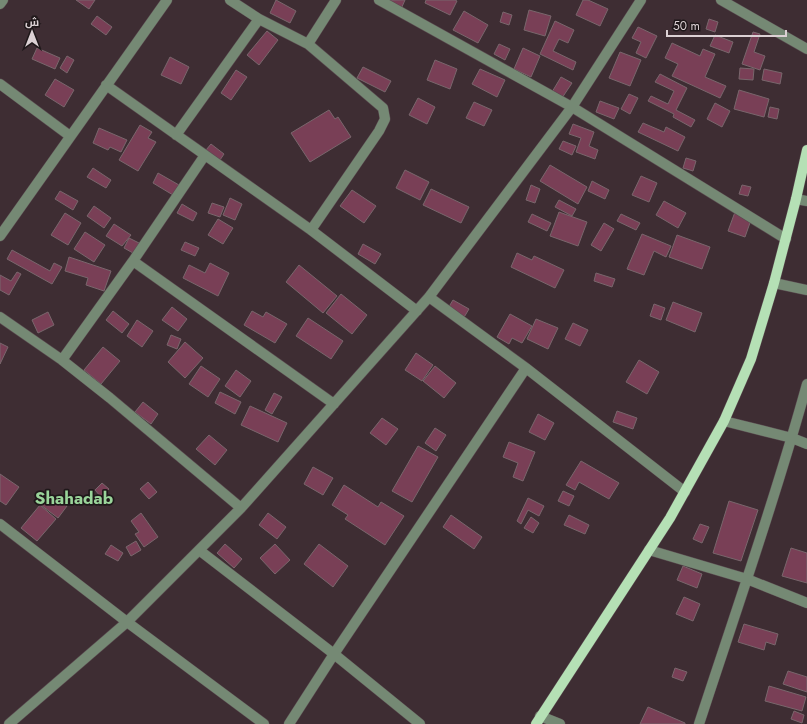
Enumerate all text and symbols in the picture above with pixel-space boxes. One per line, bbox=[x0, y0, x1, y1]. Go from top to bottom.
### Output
north arrow bbox=[12, 12, 52, 52]
scale bar bbox=[667, 12, 786, 38]
text: ش bbox=[25, 14, 39, 30]
text: 50 m bbox=[673, 17, 700, 35]
district label: Shahadab bbox=[35, 486, 113, 510]

